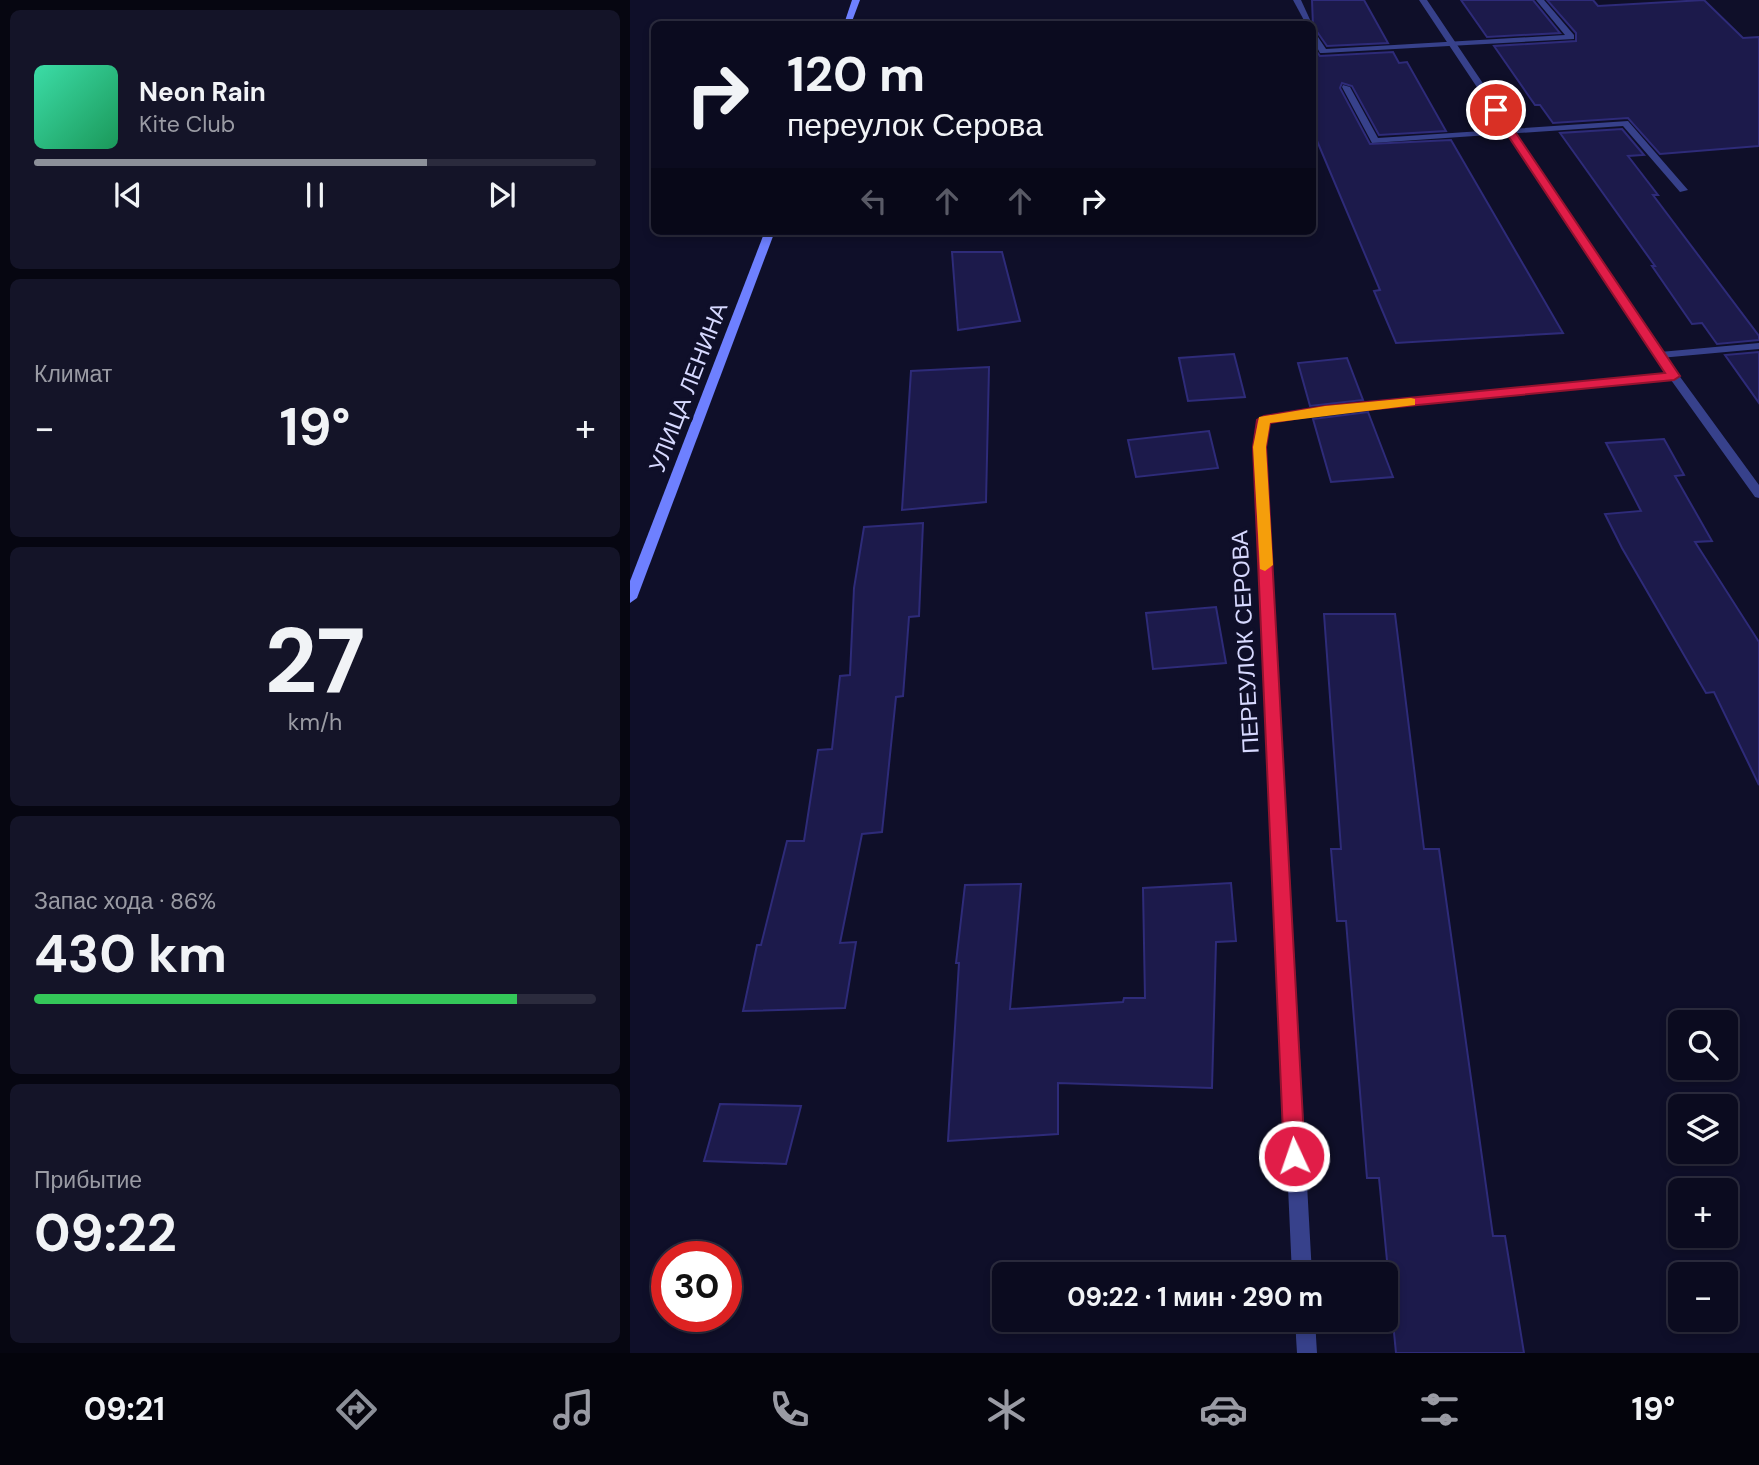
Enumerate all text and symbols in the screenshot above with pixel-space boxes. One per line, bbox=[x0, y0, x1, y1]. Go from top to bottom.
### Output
text: 120 m bbox=[787, 42, 925, 106]
icon: right bbox=[672, 49, 763, 140]
text: Neon Rain bbox=[139, 75, 266, 109]
pin bbox=[1466, 80, 1526, 140]
icon: arrive bbox=[1477, 91, 1515, 129]
text: переулок Серова bbox=[787, 104, 1043, 146]
text: Kite Club bbox=[139, 109, 235, 139]
icon: previous bbox=[109, 176, 147, 214]
icon: pause bbox=[296, 176, 334, 214]
icon: next bbox=[483, 176, 521, 214]
icon: left bbox=[855, 182, 893, 220]
icon: ahead bbox=[928, 182, 966, 220]
icon: ahead bbox=[1001, 182, 1039, 220]
icon: right bbox=[1074, 182, 1112, 220]
street label: УЛИЦА ЛЕНИНА bbox=[642, 297, 734, 476]
text: Климат bbox=[34, 359, 112, 389]
text: 19° bbox=[280, 393, 350, 461]
text: − bbox=[34, 403, 55, 453]
text: + bbox=[575, 403, 596, 453]
street label: ПЕРЕУЛОК СЕРОВА bbox=[1224, 529, 1266, 754]
text: 27 bbox=[265, 602, 365, 720]
text: km/h bbox=[288, 707, 342, 737]
text: Запас хода · 86% bbox=[34, 886, 216, 916]
text: 430 km bbox=[34, 920, 227, 988]
map controls bbox=[1668, 1010, 1738, 1332]
button: search bbox=[1668, 1010, 1738, 1080]
button: layers bbox=[1668, 1094, 1738, 1164]
position arrow bbox=[1257, 1119, 1331, 1193]
text: Прибытие bbox=[34, 1165, 142, 1195]
button: + bbox=[1668, 1178, 1738, 1248]
text: 09:22 bbox=[34, 1199, 177, 1267]
speed limit sign: 30 bbox=[651, 1241, 742, 1332]
button: − bbox=[1668, 1262, 1738, 1332]
text: 09:22 · 1 мин · 290 m bbox=[1067, 1280, 1323, 1314]
icon: directions bbox=[332, 1385, 381, 1434]
icon: music bbox=[549, 1385, 598, 1434]
icon: phone bbox=[765, 1385, 814, 1434]
icon: climate bbox=[982, 1385, 1031, 1434]
icon: car bbox=[1199, 1385, 1248, 1434]
icon: filters bbox=[1415, 1385, 1464, 1434]
text: 09:21 bbox=[84, 1388, 165, 1430]
text: 19° bbox=[1632, 1388, 1675, 1430]

